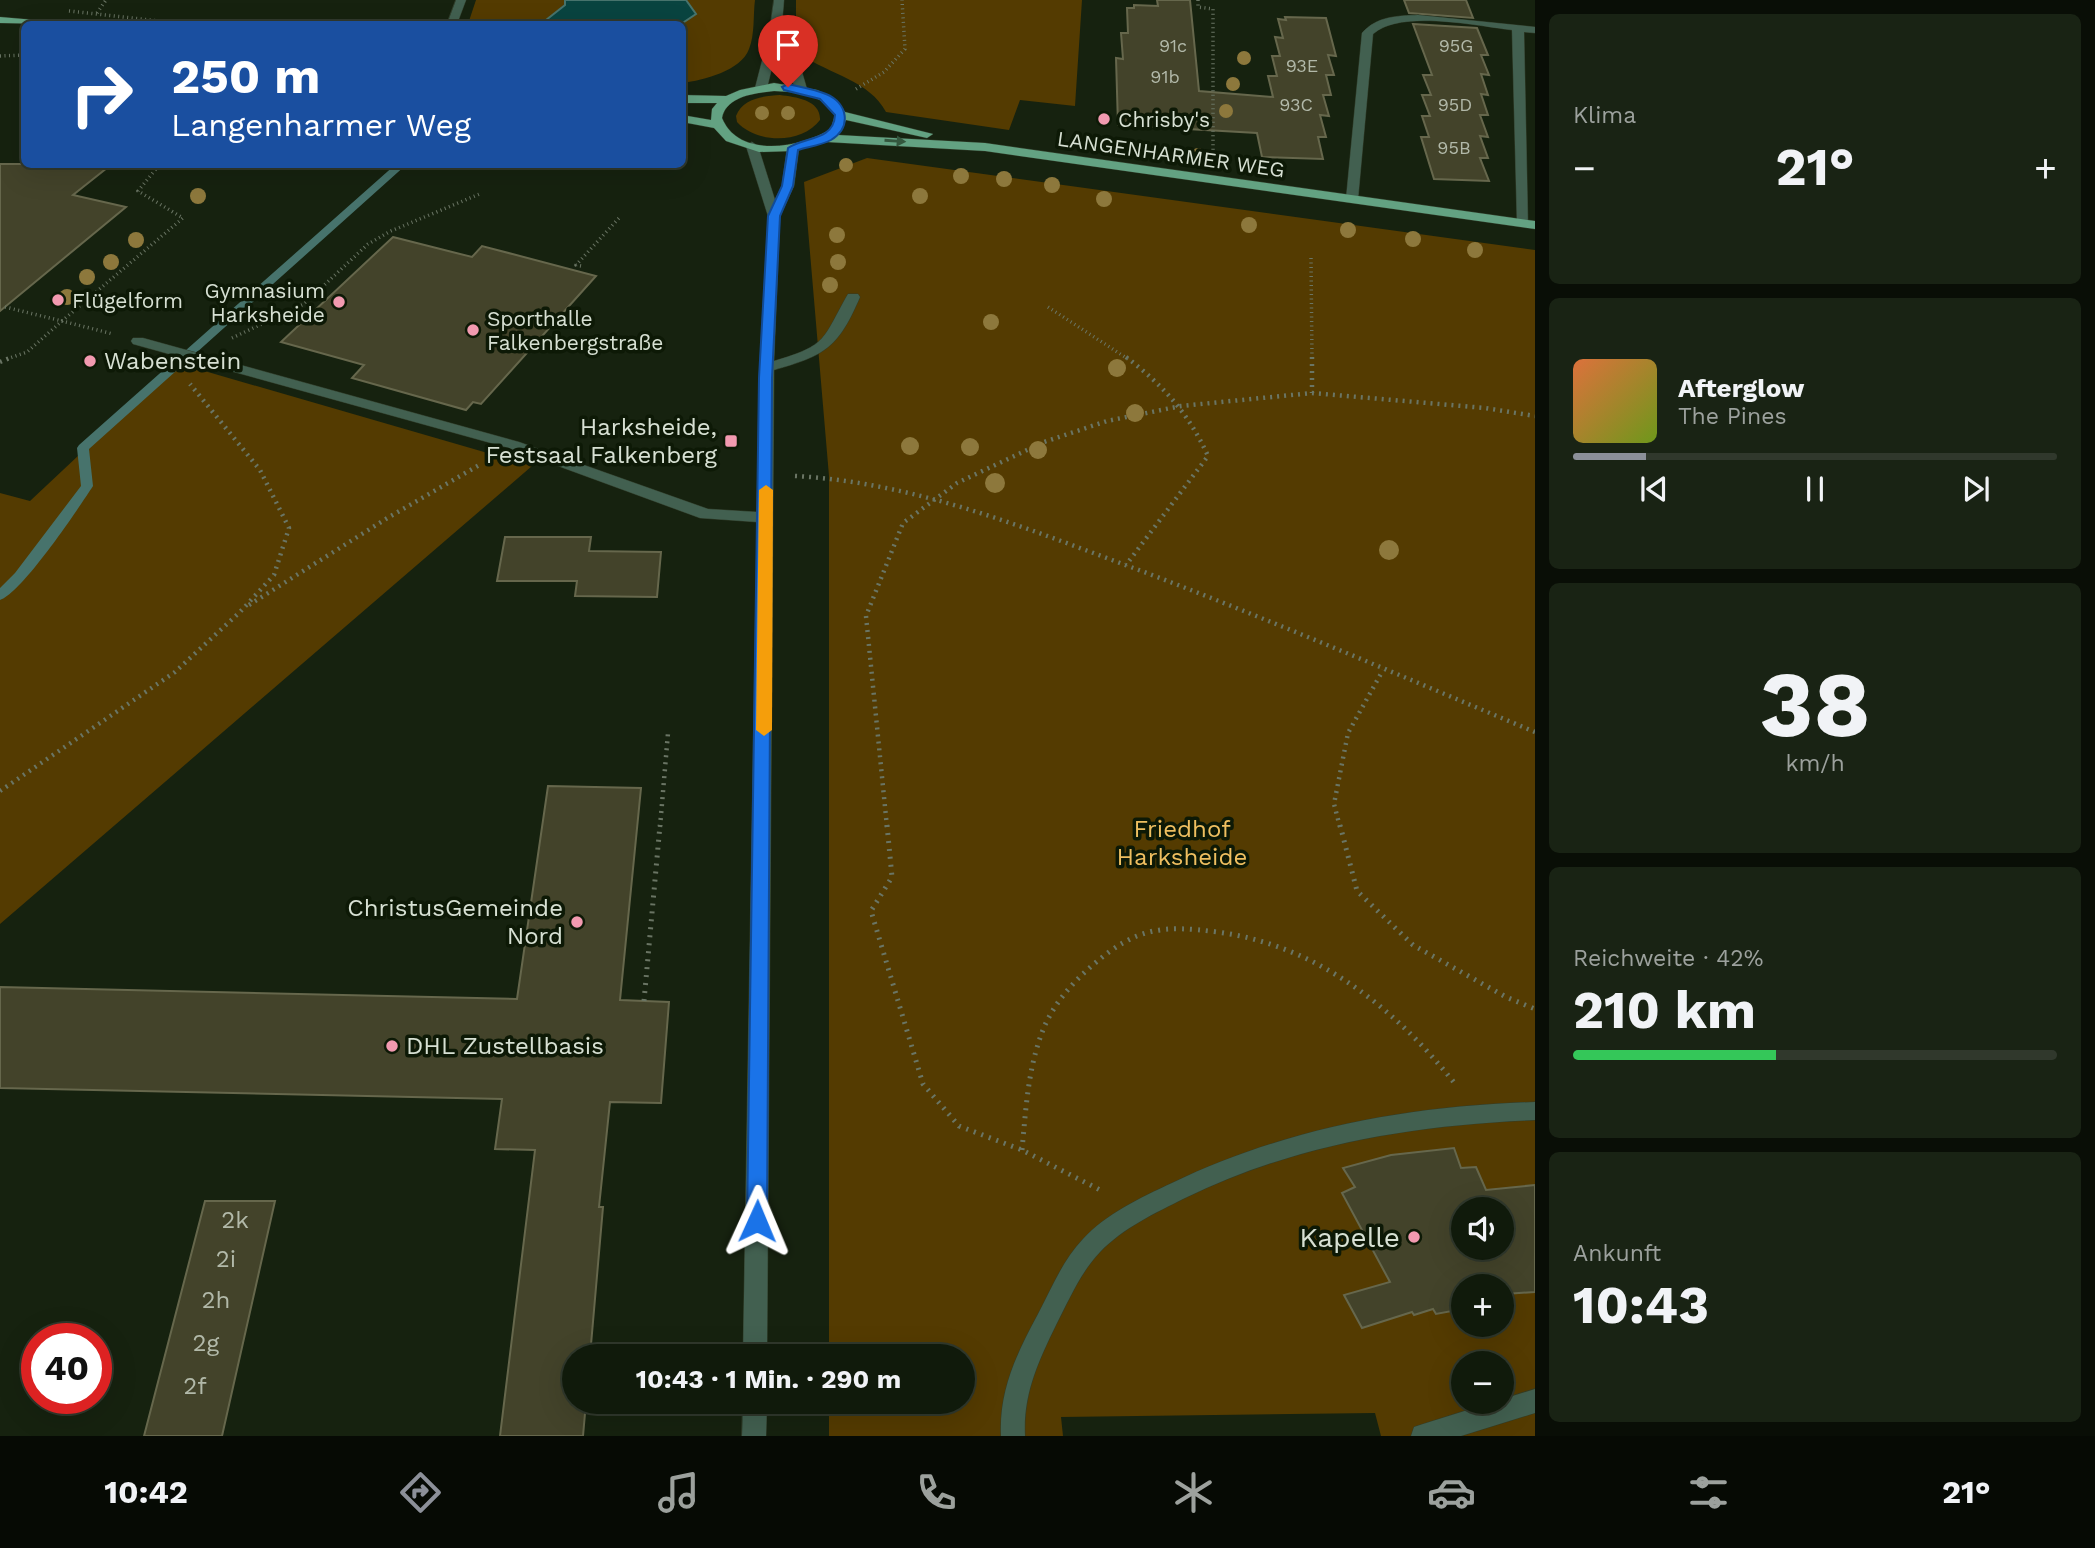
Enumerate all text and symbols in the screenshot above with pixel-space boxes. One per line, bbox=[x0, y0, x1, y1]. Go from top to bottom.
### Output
pin bbox=[758, 15, 818, 87]
icon: arrive bbox=[769, 26, 807, 64]
house number: 91c bbox=[1159, 35, 1187, 56]
house number: 95G bbox=[1439, 35, 1473, 56]
text: 250 m bbox=[171, 47, 320, 105]
icon: right bbox=[56, 49, 147, 140]
house number: 93E bbox=[1286, 55, 1318, 76]
house number: 91b bbox=[1150, 66, 1180, 87]
house number: 93C bbox=[1279, 94, 1313, 115]
house number: 95D bbox=[1438, 94, 1472, 115]
text: Klima bbox=[1573, 102, 1636, 129]
text: Langenharmer Weg bbox=[171, 106, 471, 144]
place label: Chrisby's bbox=[1118, 107, 1210, 132]
marker: Chrisby's bbox=[1096, 111, 1112, 127]
street label: LANGENHARMER WEG bbox=[1056, 126, 1286, 182]
one-way arrow bbox=[884, 136, 906, 147]
house number: 95B bbox=[1437, 137, 1471, 158]
text: 21° bbox=[1775, 137, 1855, 198]
text: − bbox=[1573, 146, 1596, 190]
text: + bbox=[2034, 146, 2057, 190]
place label: Gymnasium Harksheide bbox=[205, 278, 325, 327]
place label: Flügelform bbox=[72, 288, 183, 313]
marker: Flügelform bbox=[50, 292, 66, 308]
marker: Gymnasium Harksheide bbox=[331, 294, 347, 310]
place label: Sporthalle Falkenbergstraße bbox=[487, 306, 663, 355]
marker: Sporthalle Falkenbergstraße bbox=[465, 322, 481, 338]
place label: Wabenstein bbox=[104, 347, 241, 375]
marker: Wabenstein bbox=[82, 353, 98, 369]
text: Afterglow bbox=[1678, 373, 1804, 403]
text: The Pines bbox=[1678, 403, 1787, 430]
place label: Harksheide, Festsaal Falkenberg bbox=[486, 413, 717, 469]
marker: Harksheide, Festsaal Falkenberg bbox=[723, 433, 739, 449]
icon: previous bbox=[1635, 470, 1673, 508]
icon: pause bbox=[1796, 470, 1834, 508]
icon: next bbox=[1957, 470, 1995, 508]
text: 38 bbox=[1759, 651, 1871, 758]
text: km/h bbox=[1785, 750, 1845, 777]
park label: Friedhof Harksheide bbox=[1117, 815, 1247, 871]
place label: ChristusGemeinde Nord bbox=[347, 894, 563, 950]
marker: ChristusGemeinde Nord bbox=[569, 914, 585, 930]
text: Reichweite · 42% bbox=[1573, 945, 1763, 972]
text: 210 km bbox=[1573, 980, 1756, 1041]
place label: DHL Zustellbasis bbox=[406, 1032, 604, 1060]
marker: DHL Zustellbasis bbox=[384, 1038, 400, 1054]
position arrow bbox=[720, 1184, 794, 1258]
map controls bbox=[1451, 1197, 1514, 1414]
button: sound bbox=[1451, 1197, 1514, 1260]
house number: 2k bbox=[221, 1206, 249, 1234]
place label: Kapelle bbox=[1299, 1221, 1400, 1254]
marker: Kapelle bbox=[1406, 1229, 1422, 1245]
text: Ankunft bbox=[1573, 1240, 1661, 1267]
house number: 2i bbox=[216, 1245, 236, 1273]
button: + bbox=[1451, 1274, 1514, 1337]
text: 10:43 bbox=[1573, 1275, 1709, 1336]
house number: 2h bbox=[202, 1286, 230, 1314]
speed limit sign: 40 bbox=[21, 1323, 112, 1414]
house number: 2g bbox=[193, 1329, 220, 1357]
button: − bbox=[1451, 1351, 1514, 1414]
text: 10:43 · 1 Min. · 290 m bbox=[636, 1364, 901, 1394]
house number: 2f bbox=[183, 1372, 207, 1400]
icon: directions bbox=[396, 1468, 445, 1517]
icon: music bbox=[654, 1468, 703, 1517]
icon: phone bbox=[912, 1468, 961, 1517]
icon: climate bbox=[1169, 1468, 1218, 1517]
icon: car bbox=[1427, 1468, 1476, 1517]
icon: filters bbox=[1684, 1468, 1733, 1517]
text: 10:42 bbox=[104, 1473, 188, 1511]
text: 21° bbox=[1942, 1473, 1991, 1511]

